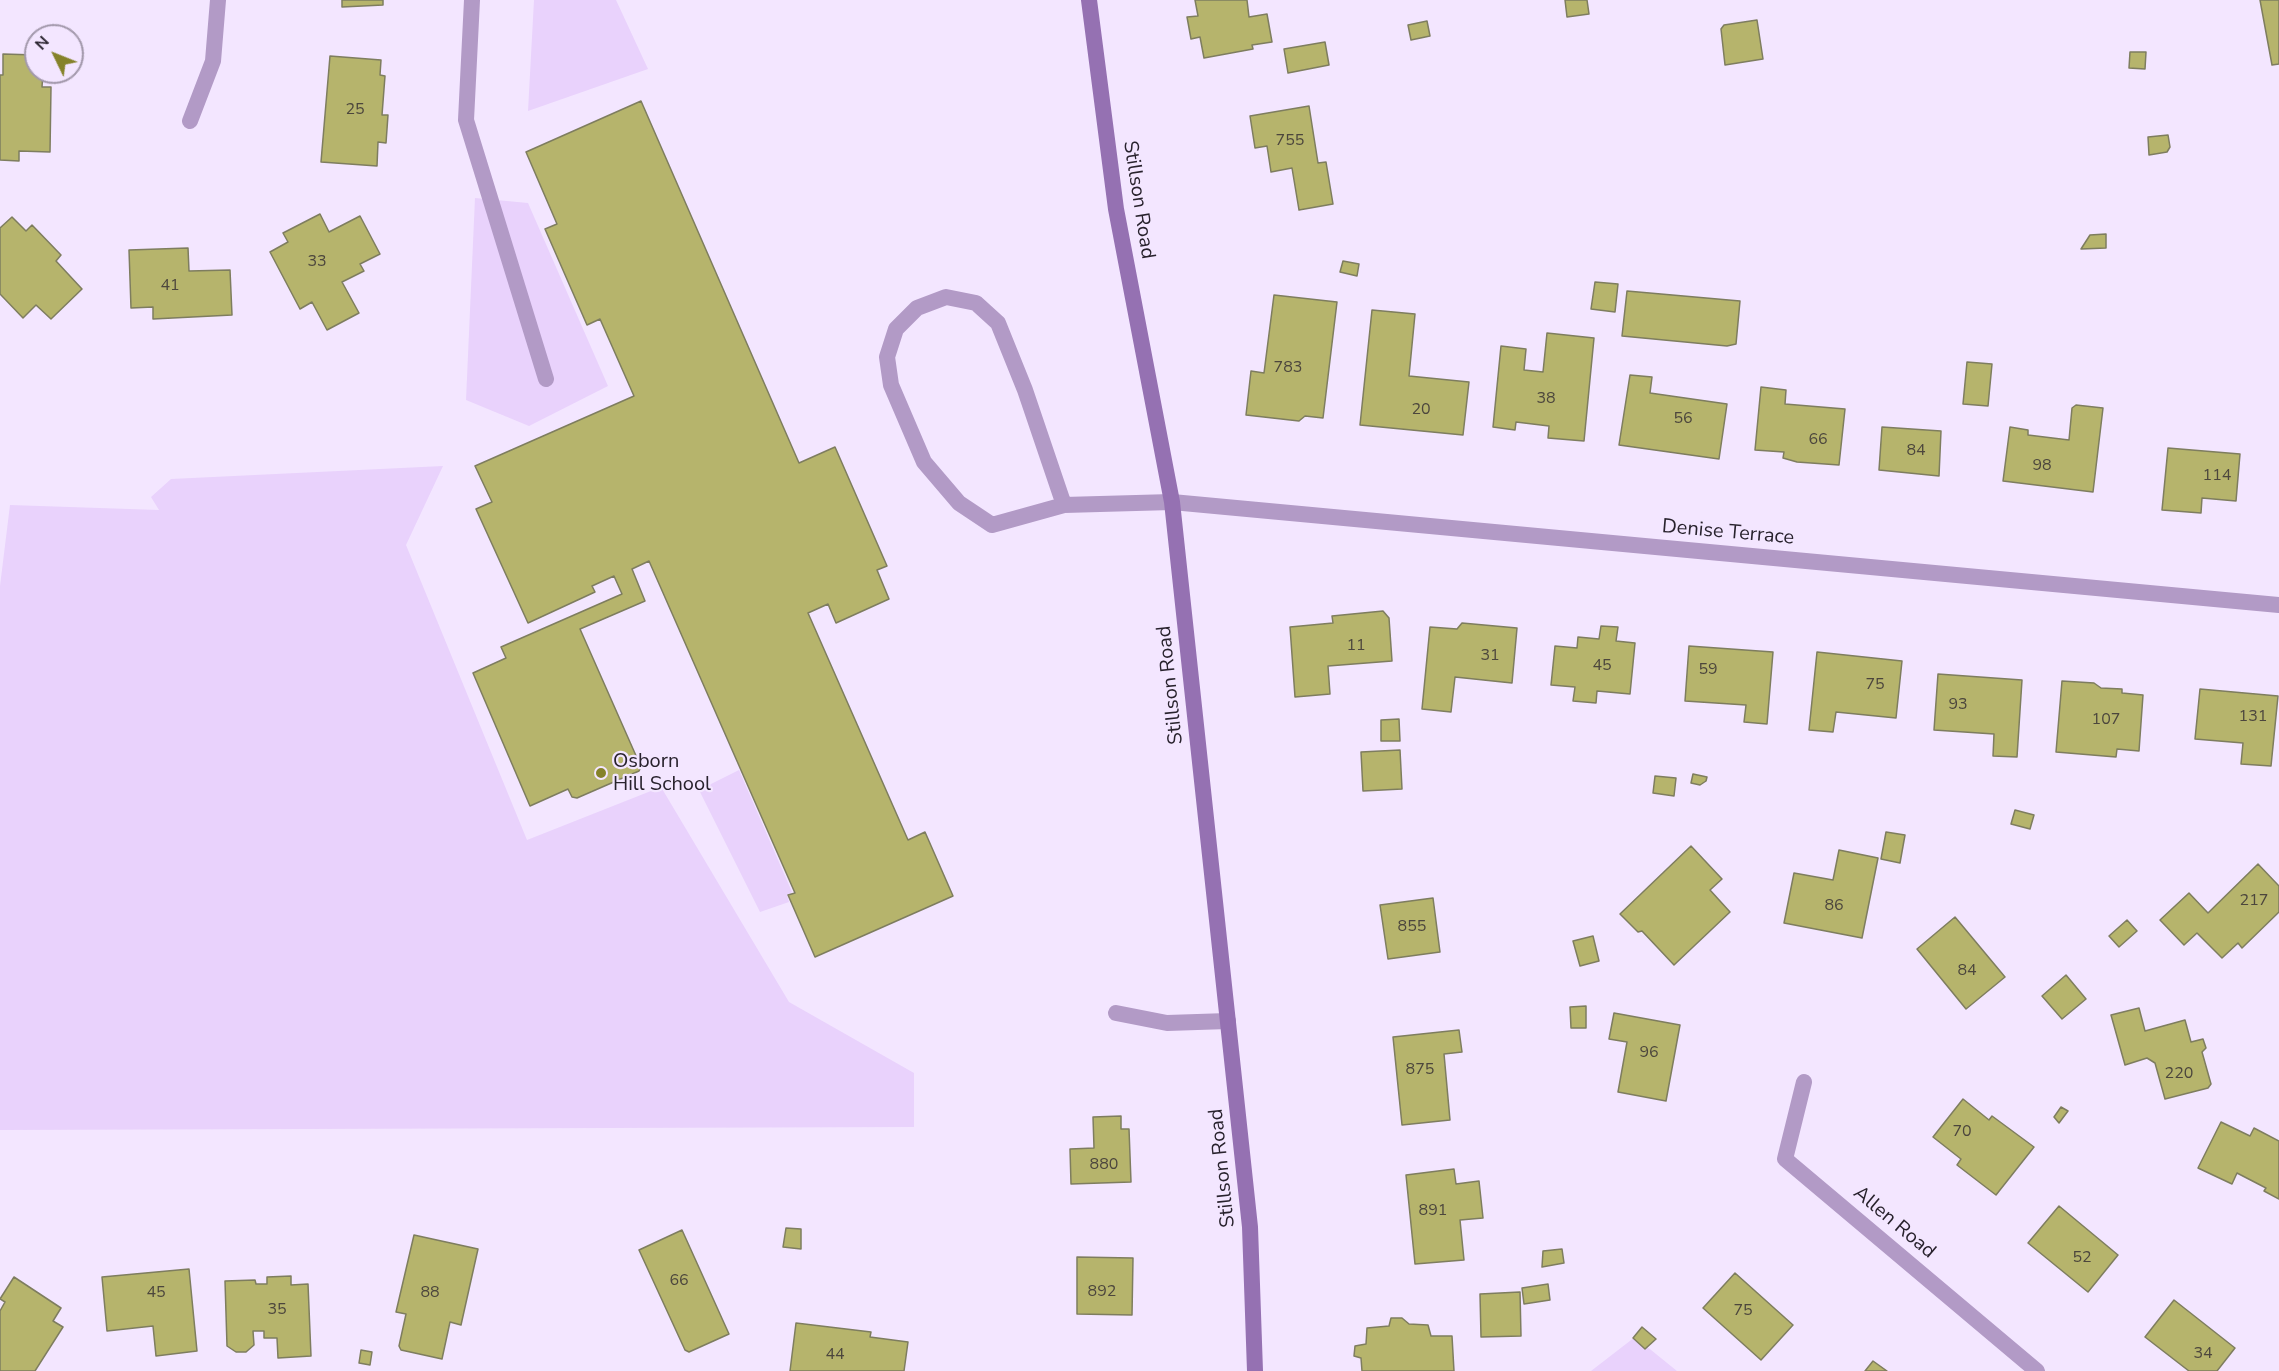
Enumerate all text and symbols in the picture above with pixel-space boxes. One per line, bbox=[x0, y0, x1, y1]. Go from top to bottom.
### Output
north arrow bbox=[24, 24, 84, 84]
text: N bbox=[30, 31, 54, 55]
house number: 25 bbox=[345, 100, 365, 120]
house number: 755 bbox=[1276, 131, 1304, 151]
street label: Stillson Road bbox=[1117, 139, 1159, 261]
house number: 33 bbox=[307, 252, 327, 272]
house number: 41 bbox=[160, 276, 180, 296]
house number: 783 bbox=[1274, 358, 1302, 378]
house number: 38 bbox=[1536, 389, 1556, 409]
house number: 20 bbox=[1411, 400, 1431, 420]
house number: 56 bbox=[1673, 409, 1693, 429]
house number: 66 bbox=[1808, 430, 1828, 450]
house number: 84 bbox=[1906, 441, 1926, 461]
house number: 98 bbox=[2032, 456, 2052, 476]
house number: 114 bbox=[2203, 466, 2231, 486]
street label: Denise Terrace bbox=[1661, 515, 1795, 551]
street label: Stillson Road bbox=[1153, 624, 1189, 746]
house number: 11 bbox=[1346, 636, 1366, 656]
house number: 31 bbox=[1480, 646, 1500, 666]
house number: 45 bbox=[1592, 656, 1612, 676]
house number: 59 bbox=[1698, 660, 1718, 680]
house number: 75 bbox=[1865, 675, 1885, 695]
house number: 93 bbox=[1948, 695, 1968, 715]
house number: 131 bbox=[2239, 707, 2267, 727]
house number: 107 bbox=[2092, 710, 2120, 730]
place label: Osborn Hill School bbox=[613, 750, 711, 797]
marker: Osborn Hill School bbox=[594, 766, 608, 780]
house number: 217 bbox=[2240, 891, 2268, 911]
house number: 86 bbox=[1824, 896, 1844, 916]
house number: 855 bbox=[1398, 917, 1426, 937]
house number: 84 bbox=[1957, 961, 1977, 981]
house number: 96 bbox=[1639, 1043, 1659, 1063]
house number: 875 bbox=[1406, 1060, 1434, 1080]
house number: 220 bbox=[2165, 1064, 2193, 1084]
street label: Stillson Road bbox=[1205, 1107, 1241, 1229]
house number: 70 bbox=[1952, 1122, 1972, 1142]
house number: 880 bbox=[1090, 1155, 1118, 1175]
street label: Allen Road bbox=[1848, 1182, 1940, 1264]
house number: 891 bbox=[1419, 1201, 1447, 1221]
house number: 52 bbox=[2072, 1248, 2092, 1268]
house number: 66 bbox=[669, 1271, 689, 1291]
house number: 892 bbox=[1088, 1282, 1116, 1302]
house number: 45 bbox=[146, 1283, 166, 1303]
house number: 88 bbox=[420, 1283, 440, 1303]
house number: 35 bbox=[267, 1300, 287, 1320]
house number: 75 bbox=[1733, 1301, 1753, 1321]
house number: 34 bbox=[2193, 1344, 2213, 1364]
house number: 44 bbox=[825, 1345, 845, 1365]

